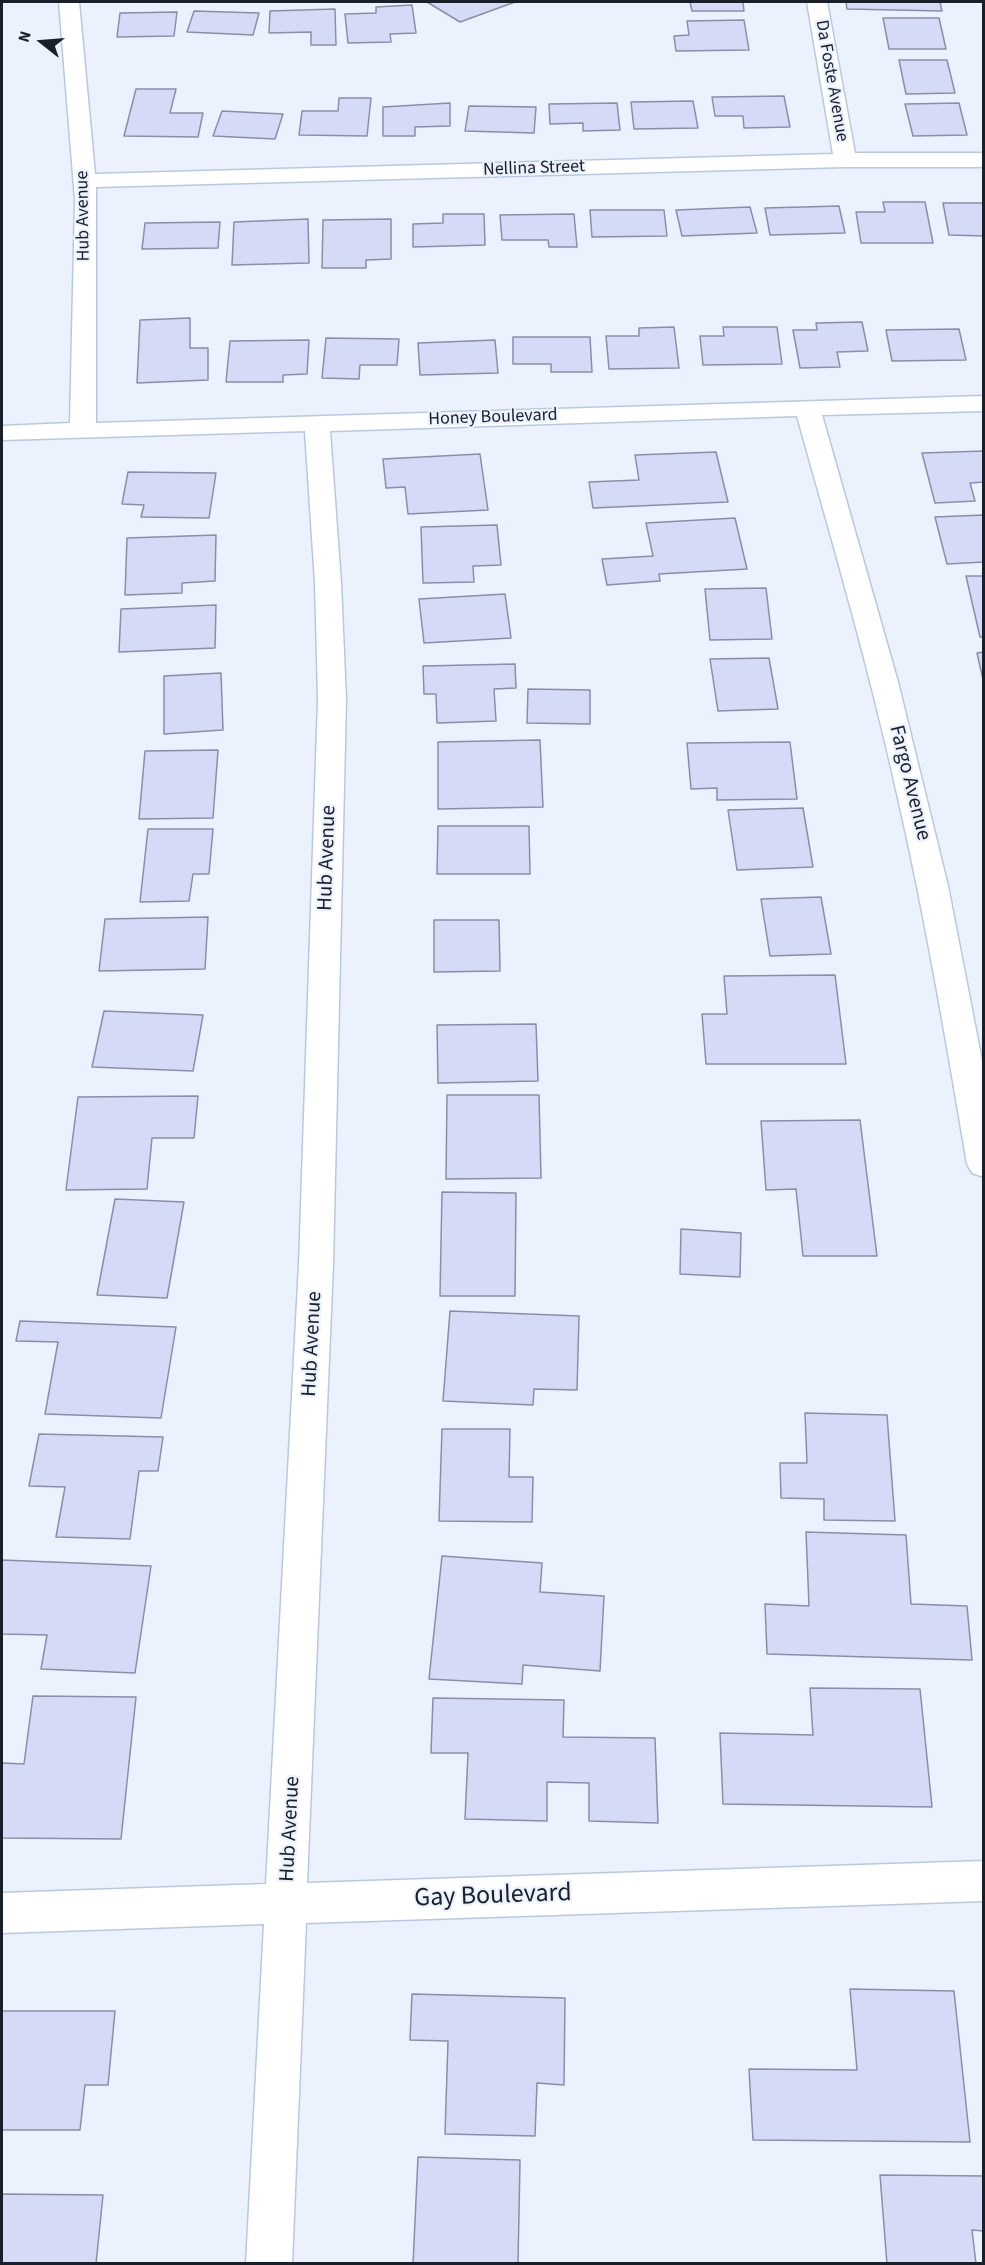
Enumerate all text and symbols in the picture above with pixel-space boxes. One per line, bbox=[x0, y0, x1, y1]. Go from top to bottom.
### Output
north arrow bbox=[12, 12, 72, 72]
street label: Da Foste Avenue bbox=[810, 18, 852, 144]
text: N bbox=[13, 28, 37, 45]
street label: Nellina Street bbox=[483, 156, 585, 182]
street label: Hub Avenue bbox=[72, 171, 96, 261]
street label: Honey Boulevard bbox=[428, 405, 558, 431]
street label: Fargo Avenue bbox=[883, 723, 935, 843]
street label: Hub Avenue bbox=[314, 805, 342, 911]
street label: Hub Avenue bbox=[298, 1291, 328, 1397]
street label: Hub Avenue bbox=[276, 1776, 306, 1882]
street label: Gay Boulevard bbox=[414, 1879, 572, 1915]

